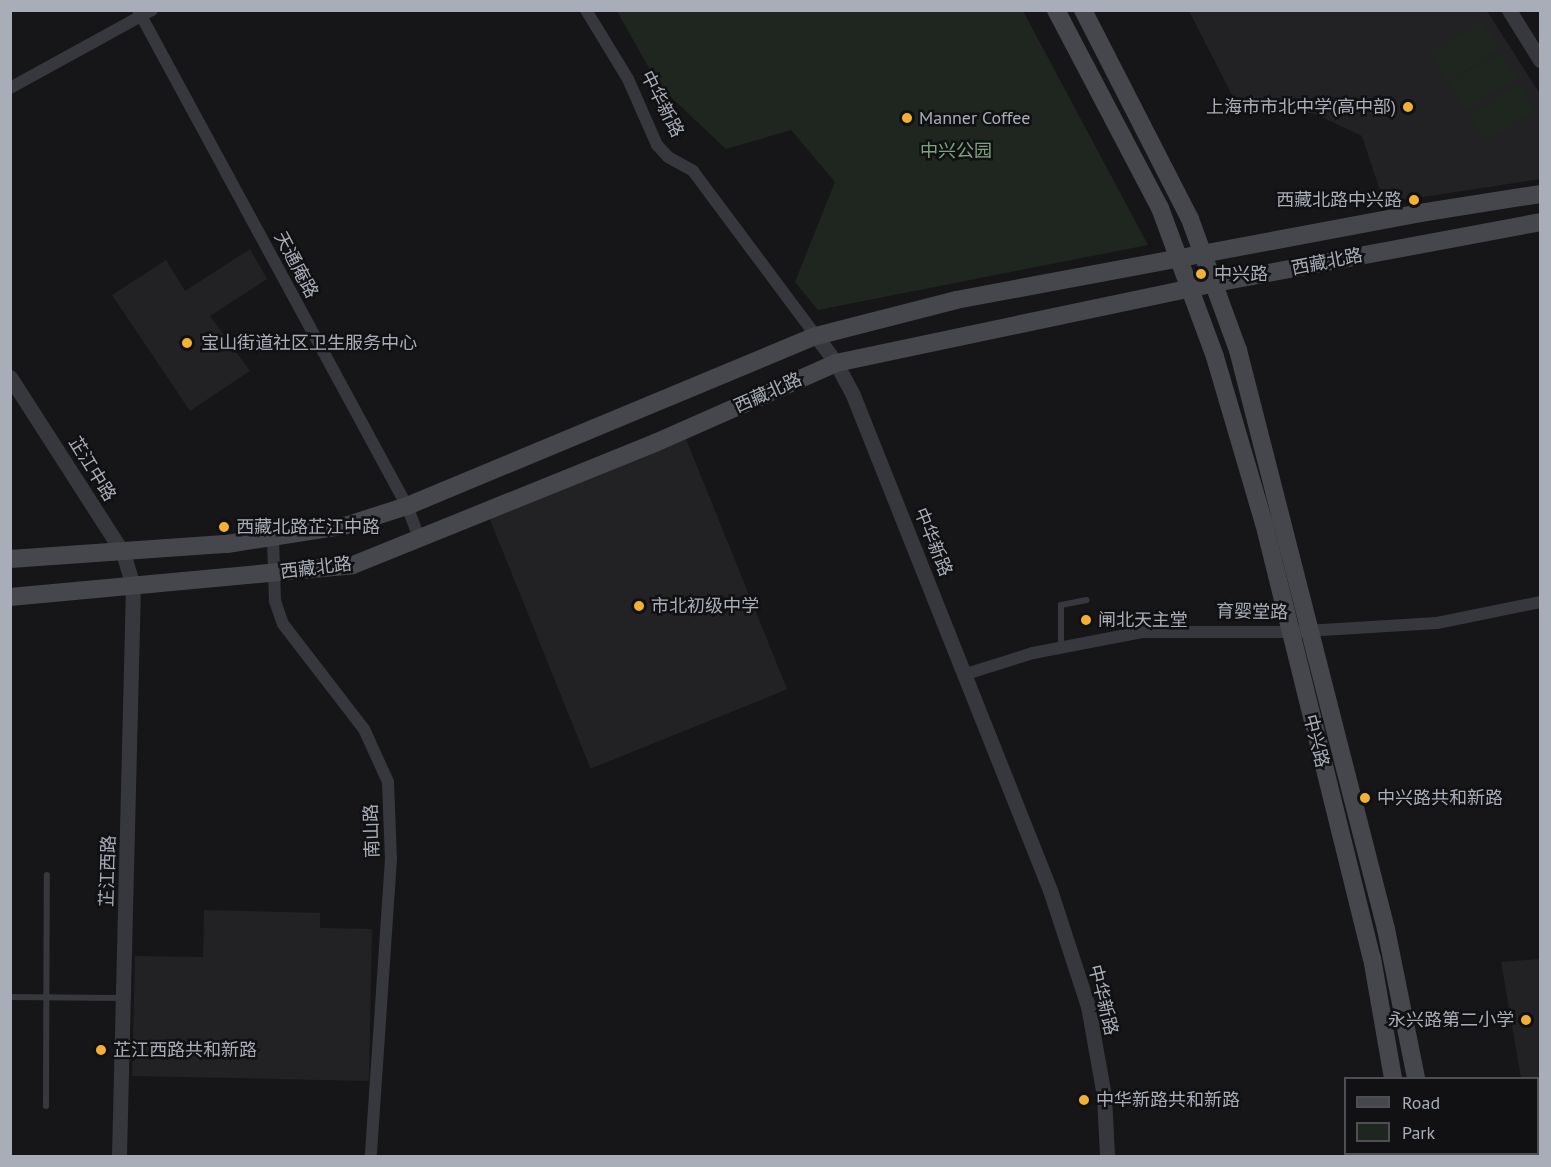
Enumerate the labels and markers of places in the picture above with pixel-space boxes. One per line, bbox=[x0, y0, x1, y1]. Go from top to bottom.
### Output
place label: 上海市市北中学(高中部) bbox=[1206, 96, 1396, 118]
marker: 上海市市北中学(高中部) bbox=[1401, 100, 1415, 114]
place label: Manner Coffee bbox=[919, 107, 1030, 129]
marker: Manner Coffee bbox=[900, 111, 914, 125]
place label: 西藏北路中兴路 bbox=[1276, 189, 1402, 211]
marker: 西藏北路中兴路 bbox=[1407, 193, 1421, 207]
place label: 中兴路 bbox=[1214, 263, 1268, 285]
marker: 中兴路 bbox=[1192, 265, 1210, 283]
place label: 宝山街道社区卫生服务中心 bbox=[201, 332, 417, 354]
marker: 宝山街道社区卫生服务中心 bbox=[178, 334, 196, 352]
place label: 西藏北路芷江中路 bbox=[236, 516, 380, 538]
marker: 西藏北路芷江中路 bbox=[217, 520, 231, 534]
place label: 市北初级中学 bbox=[651, 595, 759, 617]
marker: 市北初级中学 bbox=[632, 599, 646, 613]
place label: 闸北天主堂 bbox=[1098, 609, 1188, 631]
marker: 闸北天主堂 bbox=[1079, 613, 1093, 627]
place label: 中兴路共和新路 bbox=[1377, 787, 1503, 809]
marker: 中兴路共和新路 bbox=[1358, 791, 1372, 805]
place label: 永兴路第二小学 bbox=[1388, 1009, 1514, 1031]
marker: 永兴路第二小学 bbox=[1519, 1013, 1533, 1027]
place label: 芷江西路共和新路 bbox=[113, 1039, 257, 1061]
marker: 芷江西路共和新路 bbox=[94, 1043, 108, 1057]
place label: 中华新路共和新路 bbox=[1096, 1089, 1240, 1111]
marker: 中华新路共和新路 bbox=[1077, 1093, 1091, 1107]

